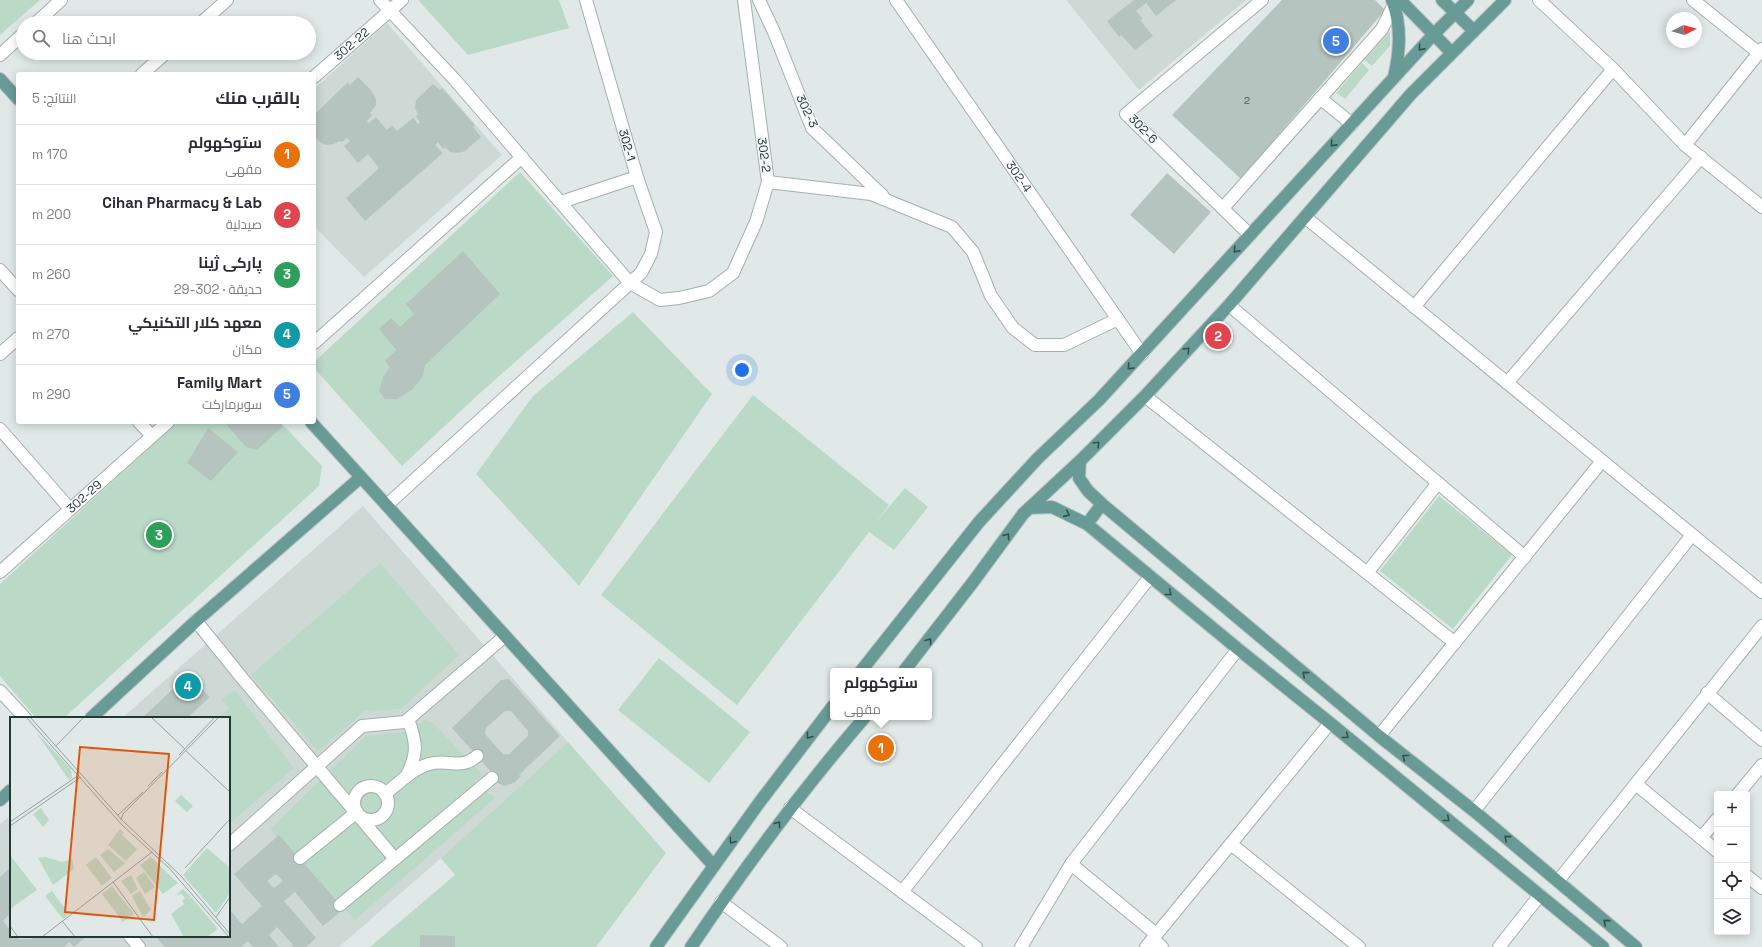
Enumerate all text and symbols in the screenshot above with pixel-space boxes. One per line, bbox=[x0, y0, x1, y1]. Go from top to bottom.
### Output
north arrow bbox=[1666, 12, 1702, 48]
search box bbox=[16, 16, 316, 60]
street label: 302-22 bbox=[331, 24, 373, 64]
pin: 5 bbox=[1323, 26, 1349, 56]
icon: search bbox=[30, 27, 52, 49]
text: ابحث هنا bbox=[62, 29, 116, 48]
one-way arrow bbox=[1419, 44, 1426, 51]
text: بالقرب منك bbox=[215, 87, 300, 109]
text: النتائج: 5 bbox=[32, 90, 77, 107]
street label: 302-3 bbox=[792, 92, 822, 130]
house number: 2 bbox=[1244, 94, 1250, 107]
street label: 302-6 bbox=[1125, 111, 1161, 147]
street label: 302-1 bbox=[615, 127, 639, 163]
text: ستوكهولم bbox=[188, 133, 262, 152]
street label: 302-2 bbox=[754, 137, 774, 173]
one-way arrow bbox=[1331, 139, 1338, 147]
text: 170 m bbox=[32, 146, 68, 163]
text: 1 bbox=[284, 146, 290, 163]
street label: 302-4 bbox=[1002, 158, 1036, 196]
text: مقهى bbox=[225, 161, 262, 178]
text: Cihan Pharmacy & Lab bbox=[102, 193, 262, 212]
text: 200 m bbox=[32, 206, 71, 223]
text: 2 bbox=[283, 206, 291, 223]
text: صيدلية bbox=[226, 216, 262, 233]
one-way arrow bbox=[1234, 246, 1241, 253]
text: پارکی ژینا bbox=[198, 253, 262, 272]
text: 260 m bbox=[32, 266, 71, 283]
text: 3 bbox=[283, 266, 291, 283]
text: حديقة · 302-29 bbox=[174, 281, 262, 298]
text: معهد كلار التكنيكي bbox=[128, 313, 262, 332]
pin: 2 bbox=[1205, 321, 1231, 351]
text: 270 m bbox=[32, 326, 70, 343]
text: 4 bbox=[283, 326, 291, 343]
text: مكان bbox=[233, 341, 262, 358]
one-way arrow bbox=[1182, 347, 1190, 355]
your location bbox=[732, 360, 752, 380]
one-way arrow bbox=[1127, 362, 1134, 370]
text: Family Mart bbox=[177, 373, 262, 392]
text: 290 m bbox=[32, 386, 71, 403]
text: 5 bbox=[283, 386, 291, 403]
text: سوبرماركت bbox=[202, 396, 262, 413]
one-way arrow bbox=[1093, 441, 1100, 449]
street label: 302-29 bbox=[63, 477, 105, 517]
one-way arrow bbox=[1063, 509, 1070, 517]
pin: 3 bbox=[146, 520, 172, 550]
one-way arrow bbox=[1002, 534, 1009, 541]
one-way arrow bbox=[1165, 588, 1172, 595]
one-way arrow bbox=[924, 638, 931, 645]
popup bbox=[830, 668, 932, 720]
pin: 4 bbox=[175, 671, 201, 701]
one-way arrow bbox=[1302, 671, 1310, 678]
text: ستوكهولم bbox=[844, 673, 918, 692]
text: مقهى bbox=[844, 701, 881, 718]
inset map bbox=[10, 717, 230, 937]
one-way arrow bbox=[1342, 731, 1349, 738]
one-way arrow bbox=[806, 732, 813, 739]
pin: 1 bbox=[868, 733, 894, 763]
one-way arrow bbox=[1403, 754, 1410, 761]
map controls bbox=[1714, 791, 1750, 935]
button: + bbox=[1714, 791, 1750, 827]
one-way arrow bbox=[1442, 814, 1449, 821]
one-way arrow bbox=[774, 821, 781, 828]
button: − bbox=[1714, 827, 1750, 863]
one-way arrow bbox=[1504, 836, 1511, 843]
one-way arrow bbox=[729, 837, 737, 844]
button: locate bbox=[1714, 863, 1750, 899]
button: layers bbox=[1714, 899, 1750, 935]
one-way arrow bbox=[1603, 919, 1611, 926]

